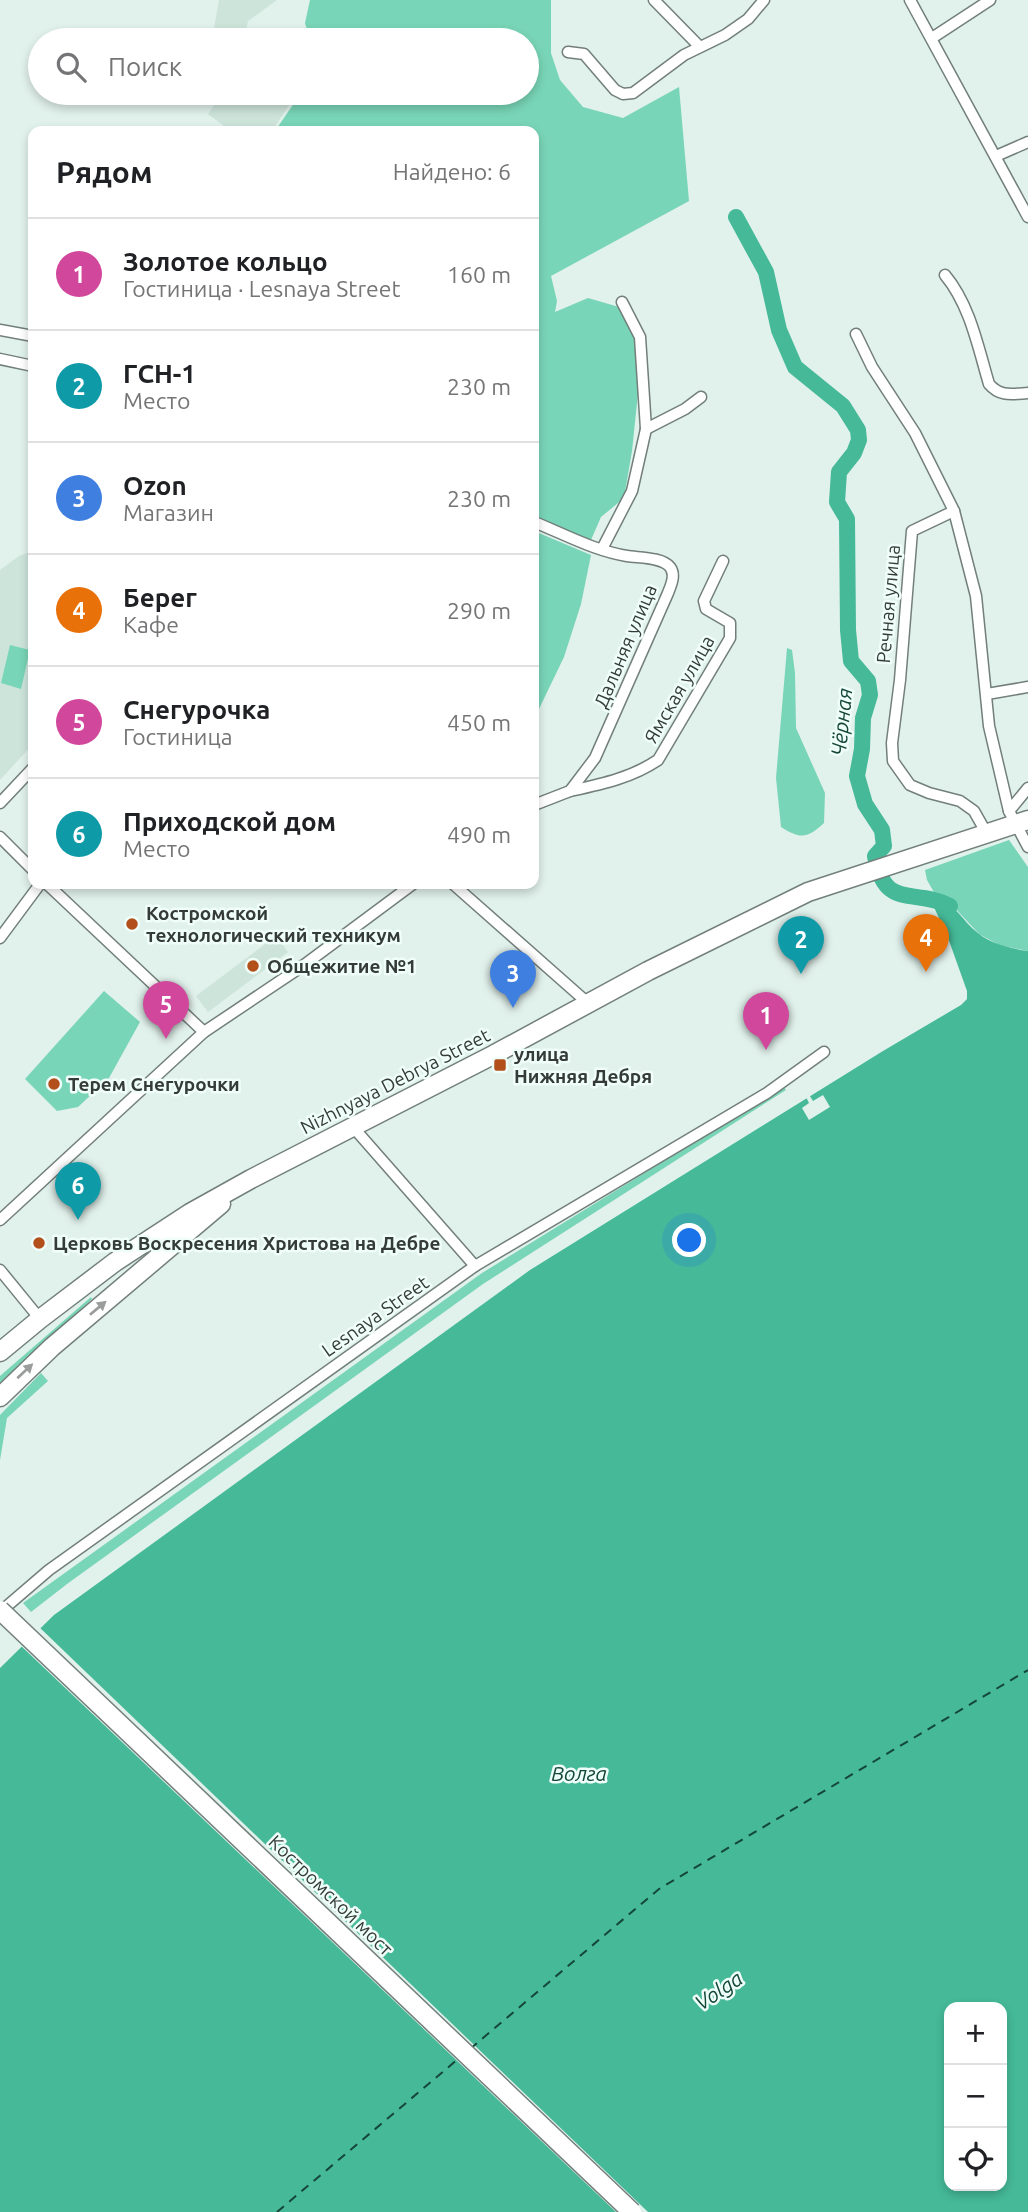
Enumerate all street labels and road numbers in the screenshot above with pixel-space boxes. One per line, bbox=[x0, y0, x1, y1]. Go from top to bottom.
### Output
street label: Речная улица bbox=[872, 544, 904, 664]
street label: Дальняя улица bbox=[589, 581, 661, 711]
street label: Ямская улица bbox=[639, 631, 719, 747]
street label: Nizhnyaya Debrya Street bbox=[297, 1023, 494, 1138]
street label: Lesnaya Street bbox=[317, 1271, 433, 1361]
street label: Костромской мост bbox=[265, 1830, 398, 1960]

